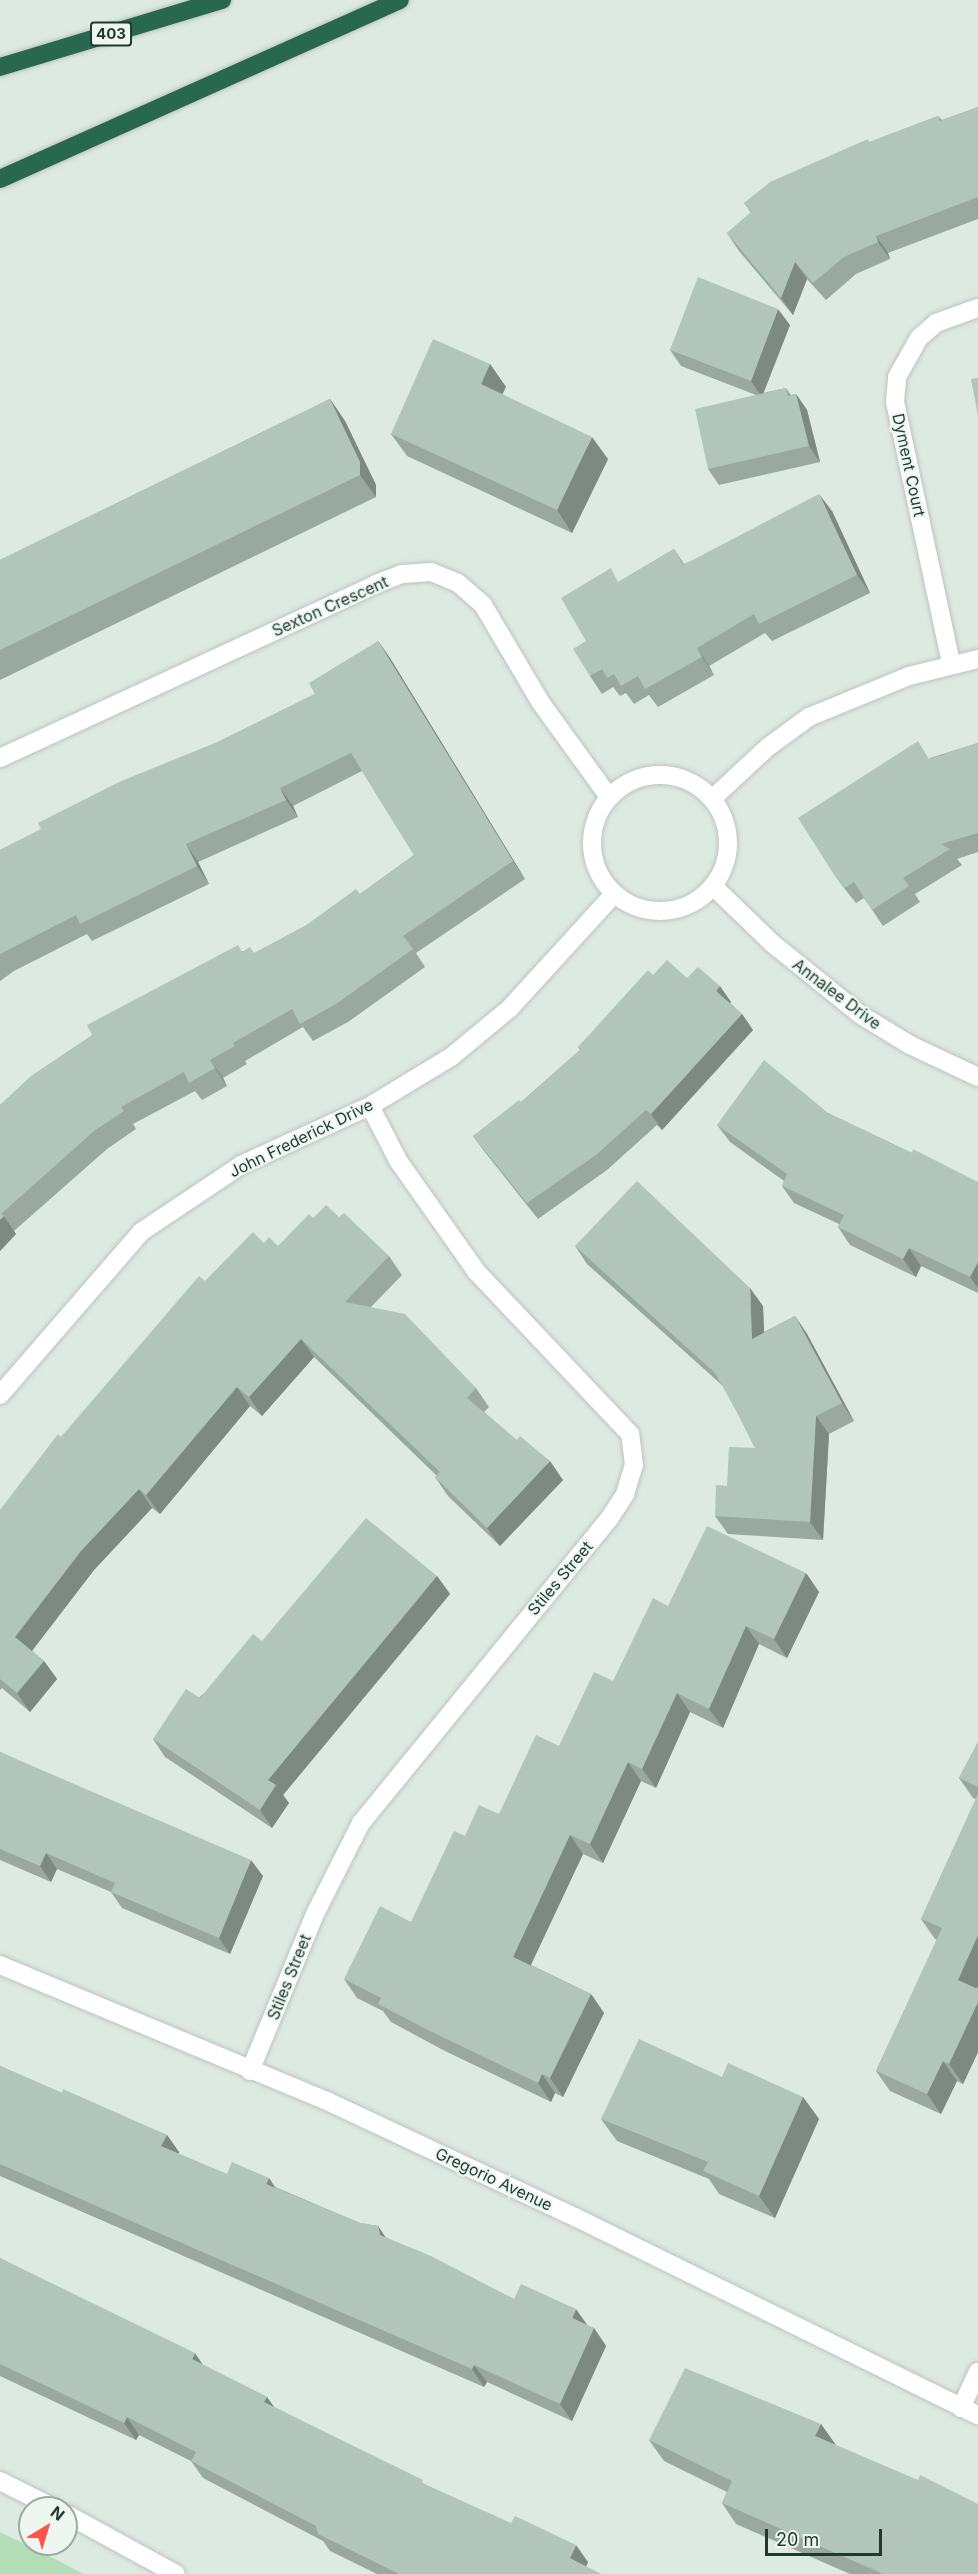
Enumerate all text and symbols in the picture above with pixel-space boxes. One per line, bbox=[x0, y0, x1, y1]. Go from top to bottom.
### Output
road number: 403 bbox=[90, 22, 132, 46]
street label: Dyment Court bbox=[889, 411, 929, 519]
street label: Sexton Crescent bbox=[269, 572, 391, 640]
street label: Annalee Drive bbox=[789, 955, 885, 1033]
street label: John Frederick Drive bbox=[226, 1095, 376, 1181]
street label: Stiles Street bbox=[524, 1537, 596, 1619]
street label: Stiles Street bbox=[263, 1931, 315, 2023]
street label: Gregorio Avenue bbox=[432, 2143, 556, 2215]
north arrow bbox=[18, 2496, 78, 2556]
text: N bbox=[47, 2502, 69, 2525]
scale bar bbox=[768, 2517, 885, 2555]
text: 20 m bbox=[776, 2529, 819, 2550]

